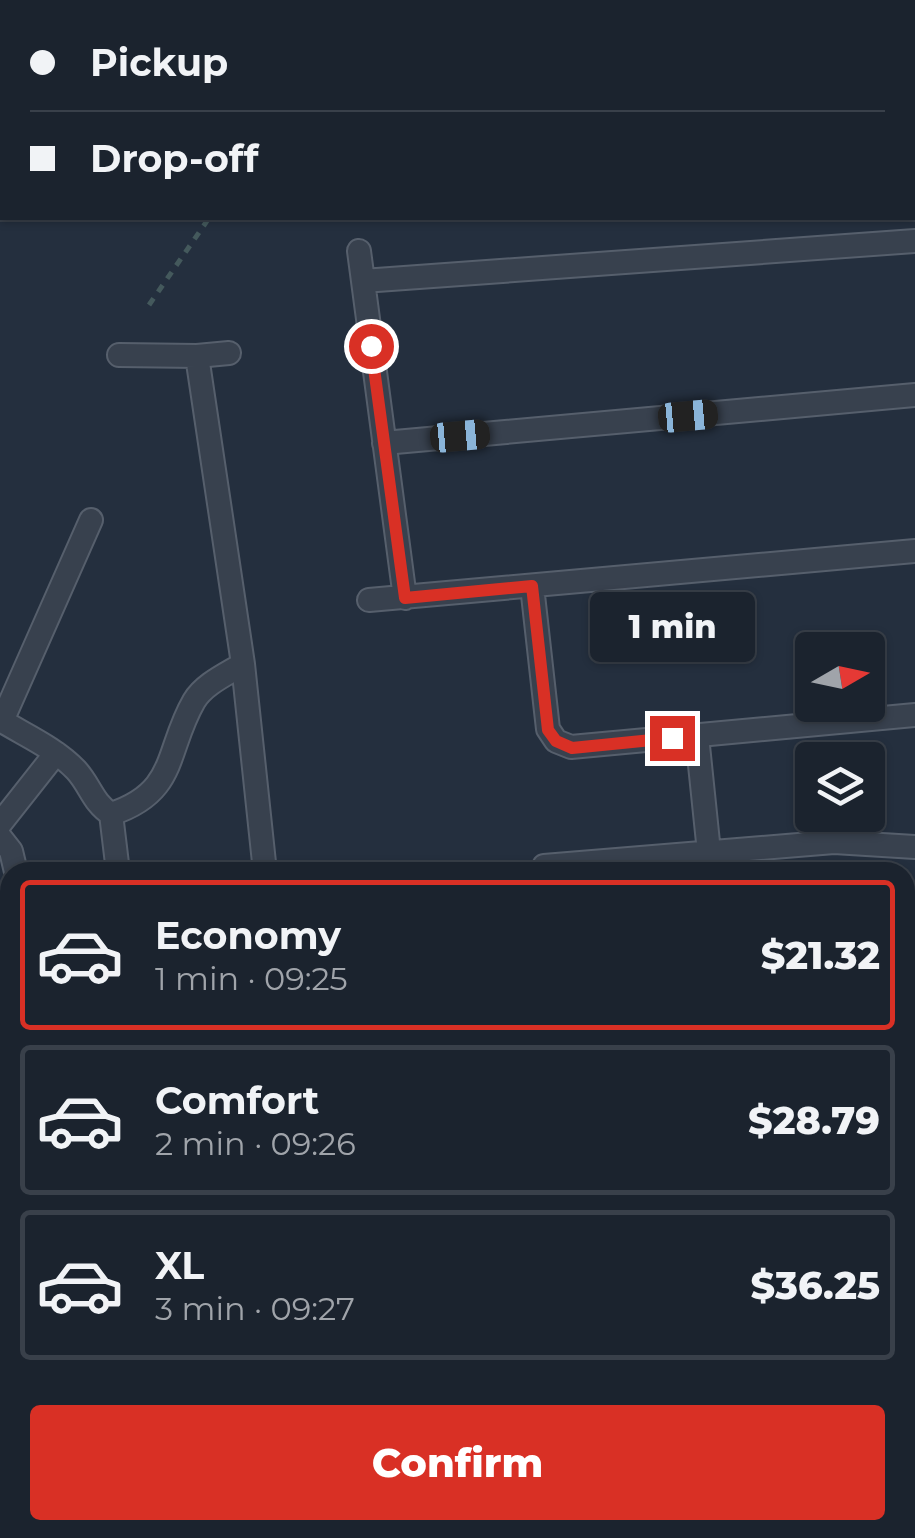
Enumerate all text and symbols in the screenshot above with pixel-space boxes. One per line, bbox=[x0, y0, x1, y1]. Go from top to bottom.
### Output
text: Pickup bbox=[90, 39, 228, 86]
text: Drop-off bbox=[90, 135, 259, 182]
route start bbox=[349, 324, 394, 369]
car bbox=[657, 398, 719, 434]
car bbox=[429, 418, 491, 454]
callout: 1 min bbox=[590, 593, 754, 663]
text: 1 min bbox=[628, 607, 717, 646]
north arrow bbox=[795, 632, 885, 722]
map controls bbox=[795, 632, 885, 832]
route end bbox=[650, 716, 695, 761]
button: layers bbox=[795, 742, 885, 832]
icon: car bbox=[35, 910, 125, 1000]
text: Economy bbox=[155, 912, 341, 959]
text: $21.32 bbox=[761, 932, 880, 979]
text: 1 min · 09:25 bbox=[155, 959, 348, 998]
icon: car bbox=[35, 1075, 125, 1165]
text: Comfort bbox=[155, 1077, 319, 1124]
text: $28.79 bbox=[748, 1097, 880, 1144]
text: 2 min · 09:26 bbox=[155, 1124, 356, 1163]
icon: car bbox=[35, 1240, 125, 1330]
text: XL bbox=[155, 1242, 204, 1289]
text: $36.25 bbox=[751, 1262, 880, 1309]
text: 3 min · 09:27 bbox=[155, 1289, 355, 1328]
button: Confirm bbox=[30, 1405, 885, 1520]

